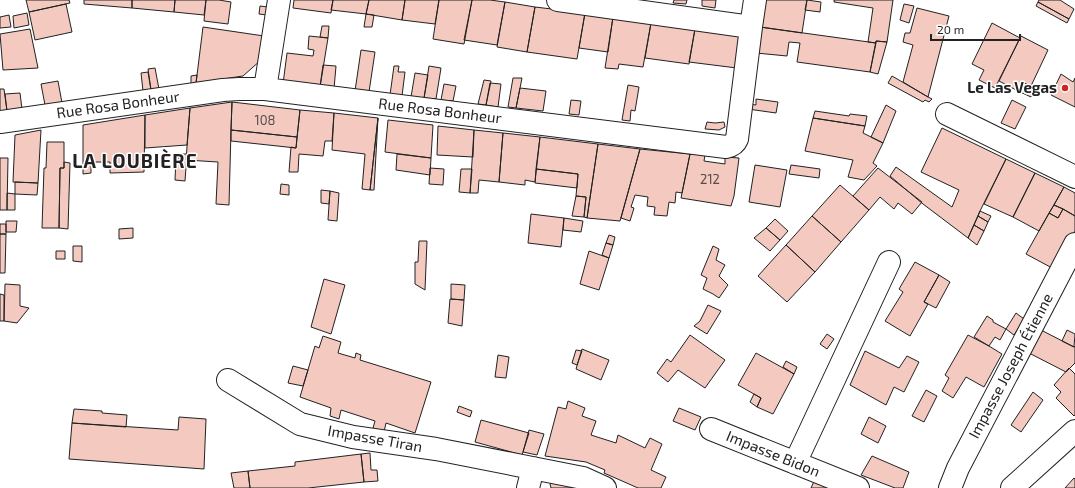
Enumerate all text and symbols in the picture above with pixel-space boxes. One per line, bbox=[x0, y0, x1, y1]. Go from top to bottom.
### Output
scale bar bbox=[931, 16, 1020, 42]
text: 20 m bbox=[937, 22, 964, 36]
place label: Le Las Vegas bbox=[967, 78, 1057, 96]
marker: Le Las Vegas bbox=[1060, 83, 1070, 93]
street label: Rue Rosa Bonheur bbox=[55, 86, 181, 122]
street label: Rue Rosa Bonheur bbox=[377, 94, 503, 126]
house number: 108 bbox=[255, 112, 275, 128]
district label: LA LOUBIÈRE bbox=[72, 148, 198, 172]
house number: 212 bbox=[700, 171, 720, 187]
street label: Impasse Joseph Étienne bbox=[964, 290, 1056, 441]
street label: Impasse Tiran bbox=[326, 421, 424, 455]
street label: Impasse Bidon bbox=[724, 426, 823, 480]

